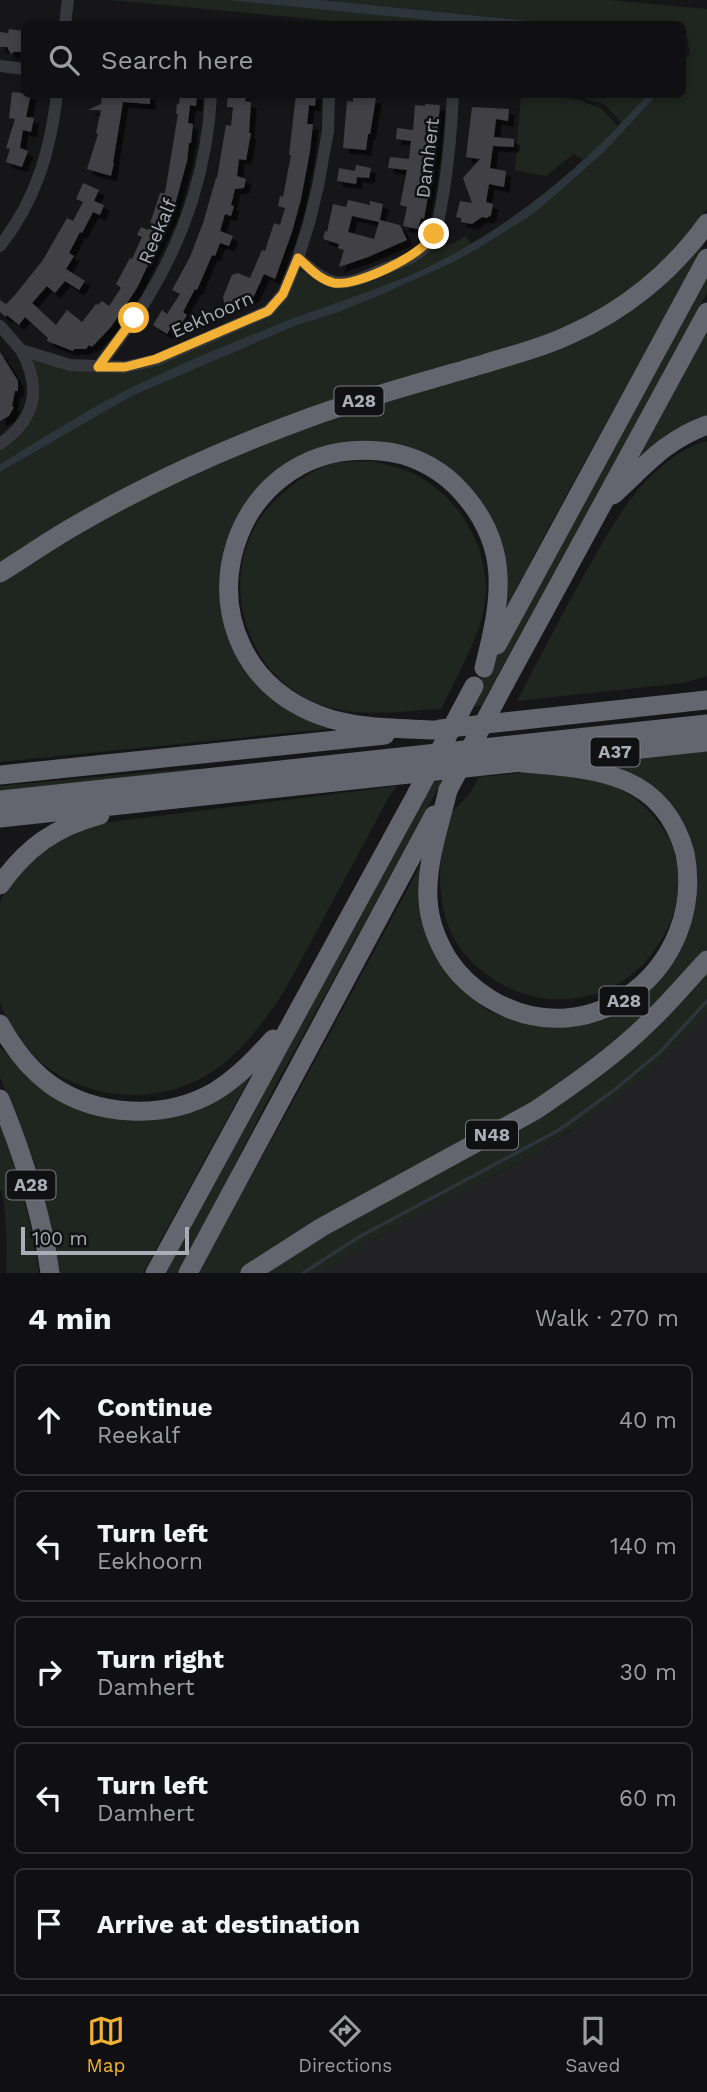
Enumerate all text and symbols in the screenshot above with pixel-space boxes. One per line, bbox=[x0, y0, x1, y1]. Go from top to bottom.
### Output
search box bbox=[21, 21, 686, 98]
icon: search bbox=[45, 41, 83, 79]
text: Search here bbox=[101, 45, 253, 75]
street label: Damhert bbox=[411, 117, 444, 199]
street label: Reekalf bbox=[133, 195, 182, 267]
route end bbox=[418, 218, 449, 249]
street label: Eekhoorn bbox=[168, 286, 257, 343]
route start bbox=[118, 302, 149, 333]
road number: A28 bbox=[334, 386, 384, 416]
road number: A37 bbox=[590, 738, 640, 766]
road number: A28 bbox=[600, 986, 648, 1016]
road number: N48 bbox=[466, 1120, 518, 1150]
road number: A28 bbox=[7, 1170, 56, 1200]
scale bar bbox=[21, 1224, 189, 1256]
text: 100 m bbox=[32, 1227, 88, 1250]
text: 4 min bbox=[28, 1301, 112, 1336]
text: Walk · 270 m bbox=[535, 1305, 679, 1332]
text: Continue bbox=[97, 1392, 213, 1422]
icon: ahead bbox=[30, 1401, 68, 1439]
text: 40 m bbox=[619, 1407, 677, 1434]
text: Reekalf bbox=[97, 1422, 180, 1449]
text: Turn left bbox=[97, 1518, 208, 1548]
icon: left bbox=[30, 1527, 68, 1565]
text: 140 m bbox=[610, 1533, 677, 1560]
text: Eekhoorn bbox=[97, 1548, 203, 1575]
text: Turn right bbox=[97, 1644, 224, 1674]
icon: right bbox=[30, 1653, 68, 1691]
text: 30 m bbox=[620, 1659, 677, 1686]
text: Damhert bbox=[97, 1674, 194, 1701]
text: Turn left bbox=[97, 1770, 208, 1800]
icon: left bbox=[30, 1779, 68, 1817]
text: 60 m bbox=[619, 1785, 677, 1812]
text: Damhert bbox=[97, 1800, 194, 1827]
icon: arrive bbox=[30, 1905, 68, 1943]
text: Arrive at destination bbox=[97, 1909, 360, 1939]
tab: Map bbox=[87, 2012, 125, 2077]
tab: Directions bbox=[298, 2012, 392, 2077]
tab: Saved bbox=[565, 2012, 620, 2077]

